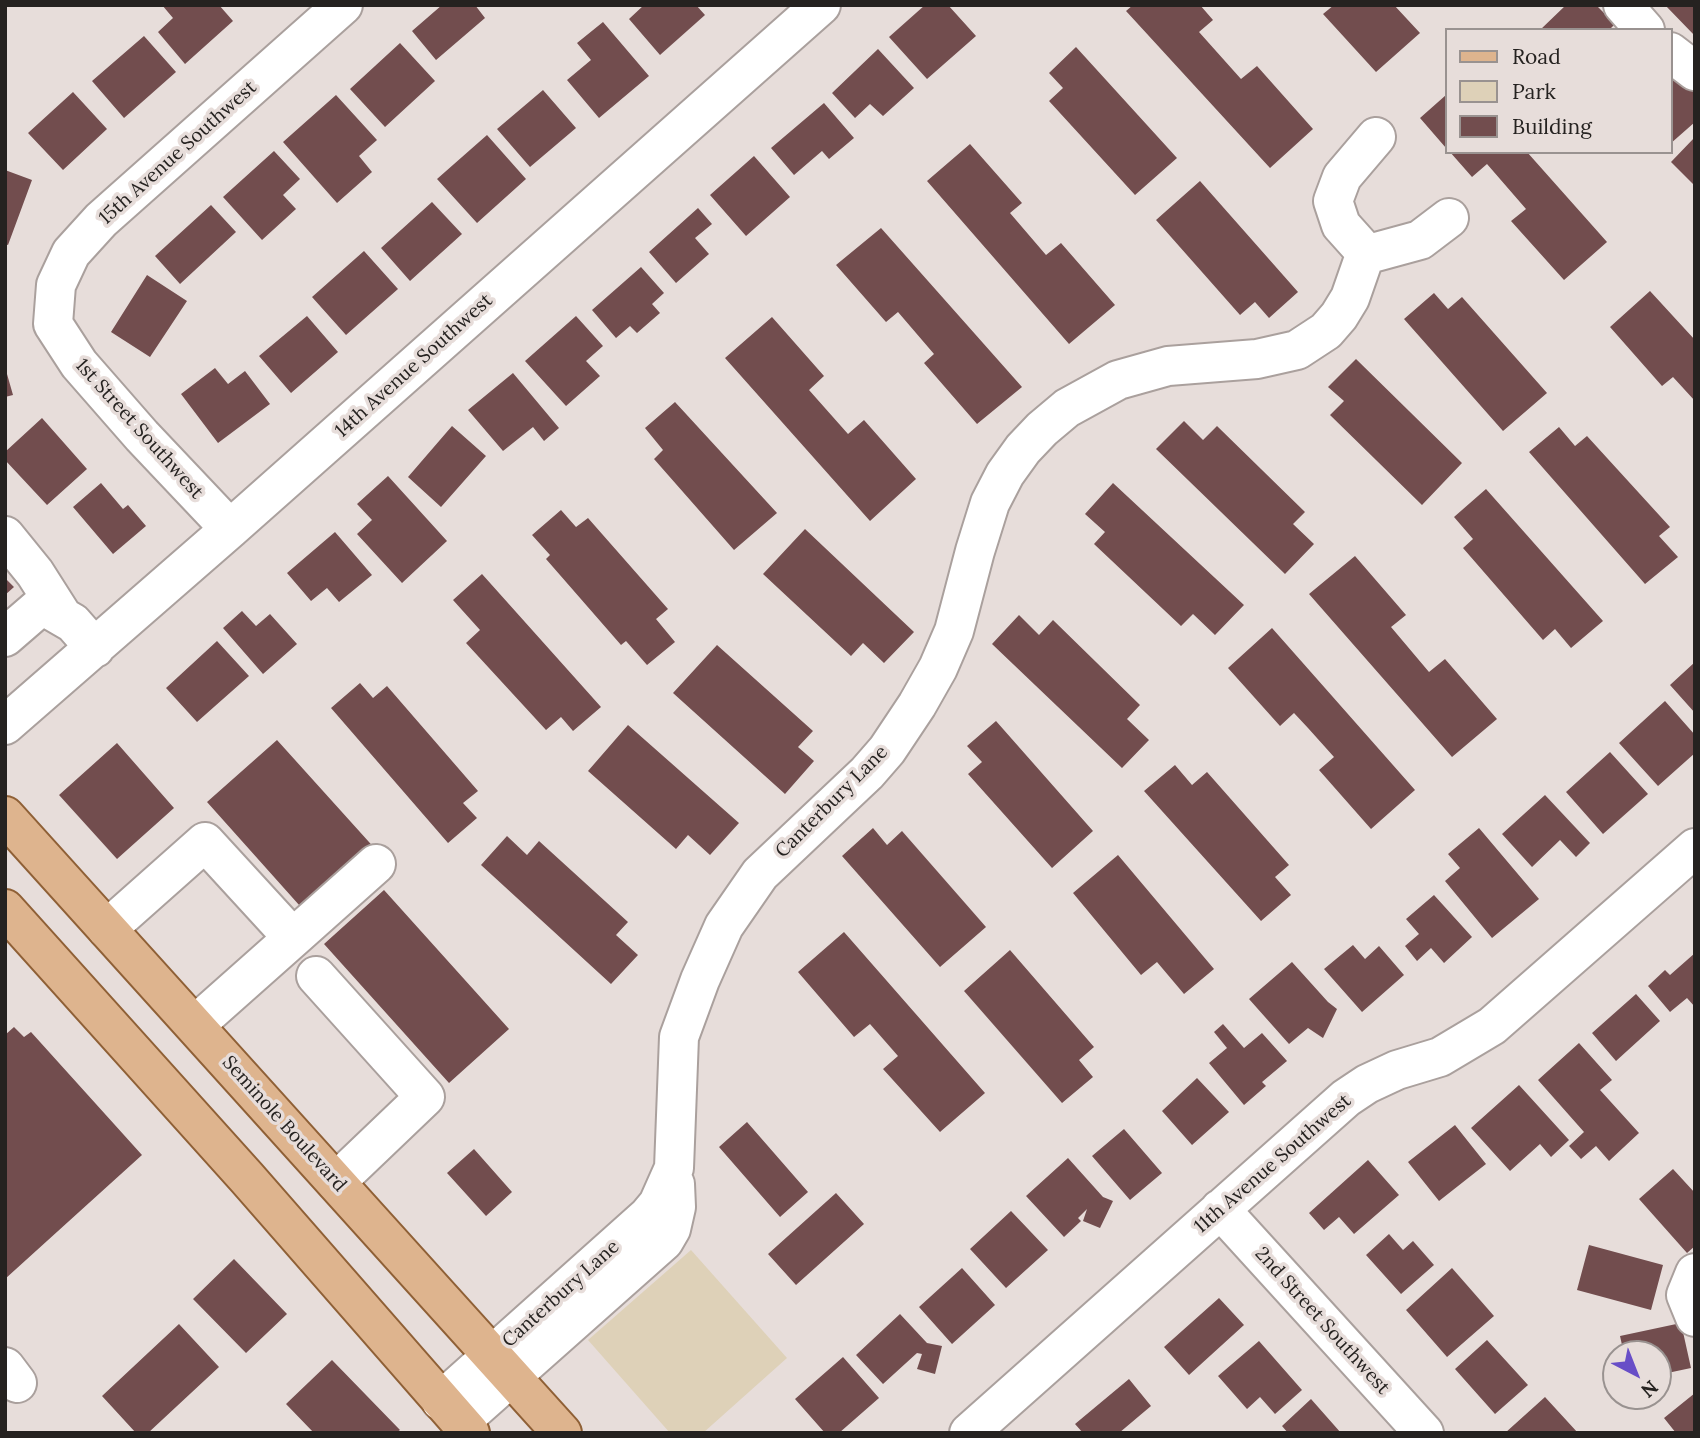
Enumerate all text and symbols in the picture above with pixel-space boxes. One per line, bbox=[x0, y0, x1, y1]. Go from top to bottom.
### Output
legend bbox=[1444, 28, 1672, 154]
text: Road bbox=[1512, 43, 1561, 70]
street label: 15th Avenue Southwest bbox=[95, 76, 261, 230]
text: Park bbox=[1512, 78, 1556, 105]
text: Building bbox=[1512, 113, 1592, 140]
street label: 14th Avenue Southwest bbox=[331, 289, 497, 443]
street label: 1st Street Southwest bbox=[70, 354, 208, 504]
street label: Canterbury Lane bbox=[771, 741, 893, 863]
street label: Seminole Boulevard bbox=[217, 1051, 351, 1197]
street label: 11th Avenue Southwest bbox=[1190, 1090, 1356, 1238]
street label: Canterbury Lane bbox=[498, 1236, 624, 1352]
street label: 2nd Street Southwest bbox=[1250, 1243, 1394, 1399]
north arrow bbox=[1602, 1340, 1672, 1410]
text: N bbox=[1636, 1375, 1663, 1403]

